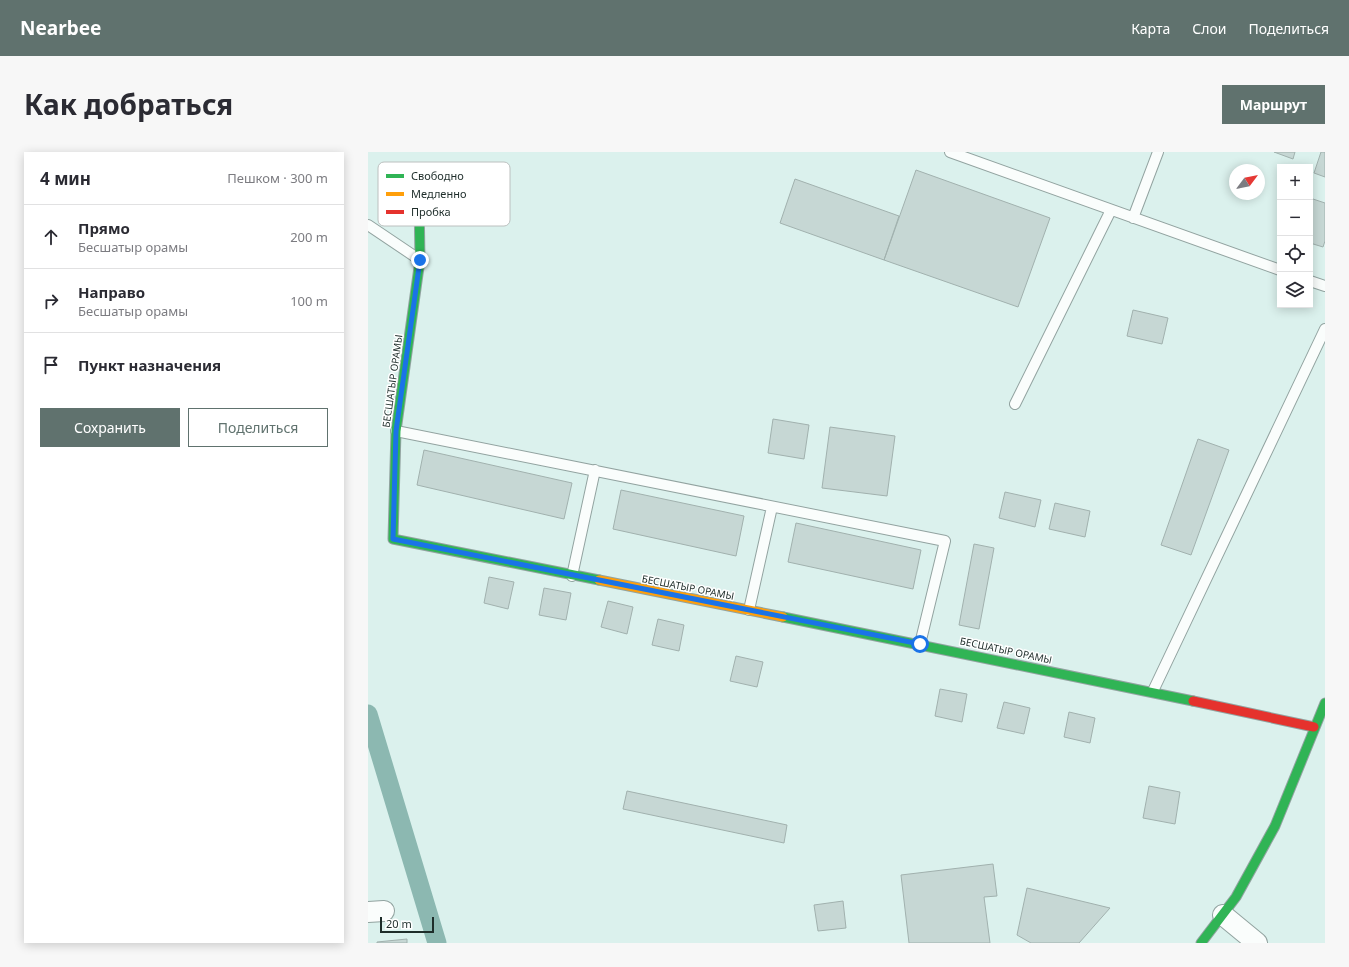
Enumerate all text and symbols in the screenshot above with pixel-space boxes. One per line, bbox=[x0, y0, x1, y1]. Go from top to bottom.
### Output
text: Nearbee bbox=[20, 15, 101, 41]
text: Карта bbox=[1131, 19, 1170, 38]
text: Слои bbox=[1192, 19, 1226, 38]
text: Поделиться bbox=[1248, 19, 1329, 38]
text: Как добраться bbox=[24, 85, 233, 123]
button: Маршрут bbox=[1222, 85, 1325, 124]
legend bbox=[378, 162, 510, 226]
north arrow bbox=[1229, 164, 1265, 200]
map controls bbox=[1277, 164, 1313, 308]
button: + bbox=[1277, 164, 1313, 200]
text: 4 мин bbox=[40, 167, 91, 190]
text: Свободно bbox=[411, 168, 464, 183]
text: Пешком · 300 m bbox=[227, 169, 328, 187]
text: Медленно bbox=[411, 186, 466, 201]
button: − bbox=[1277, 200, 1313, 236]
text: Пробка bbox=[411, 204, 451, 219]
text: Прямо bbox=[78, 218, 130, 238]
icon: ahead bbox=[40, 226, 62, 248]
text: 200 m bbox=[290, 228, 328, 246]
button: locate bbox=[1277, 236, 1313, 272]
text: Бесшатыр орамы bbox=[78, 238, 188, 256]
route end bbox=[411, 251, 429, 269]
button: layers bbox=[1277, 272, 1313, 308]
text: Направо bbox=[78, 282, 145, 302]
icon: right bbox=[40, 290, 62, 312]
text: 100 m bbox=[290, 292, 328, 310]
text: Бесшатыр орамы bbox=[78, 302, 188, 320]
street label: БЕСШАТЫР ОРАМЫ bbox=[379, 334, 405, 428]
icon: arrive bbox=[40, 354, 62, 376]
text: Пункт назначения bbox=[78, 355, 221, 375]
button: Сохранить bbox=[40, 408, 180, 447]
button: Поделиться bbox=[188, 408, 328, 447]
street label: БЕСШАТЫР ОРАМЫ bbox=[641, 571, 735, 603]
street label: БЕСШАТЫР ОРАМЫ bbox=[959, 633, 1053, 667]
route start bbox=[911, 635, 929, 653]
scale bar bbox=[380, 915, 434, 934]
text: 20 m bbox=[386, 916, 412, 931]

